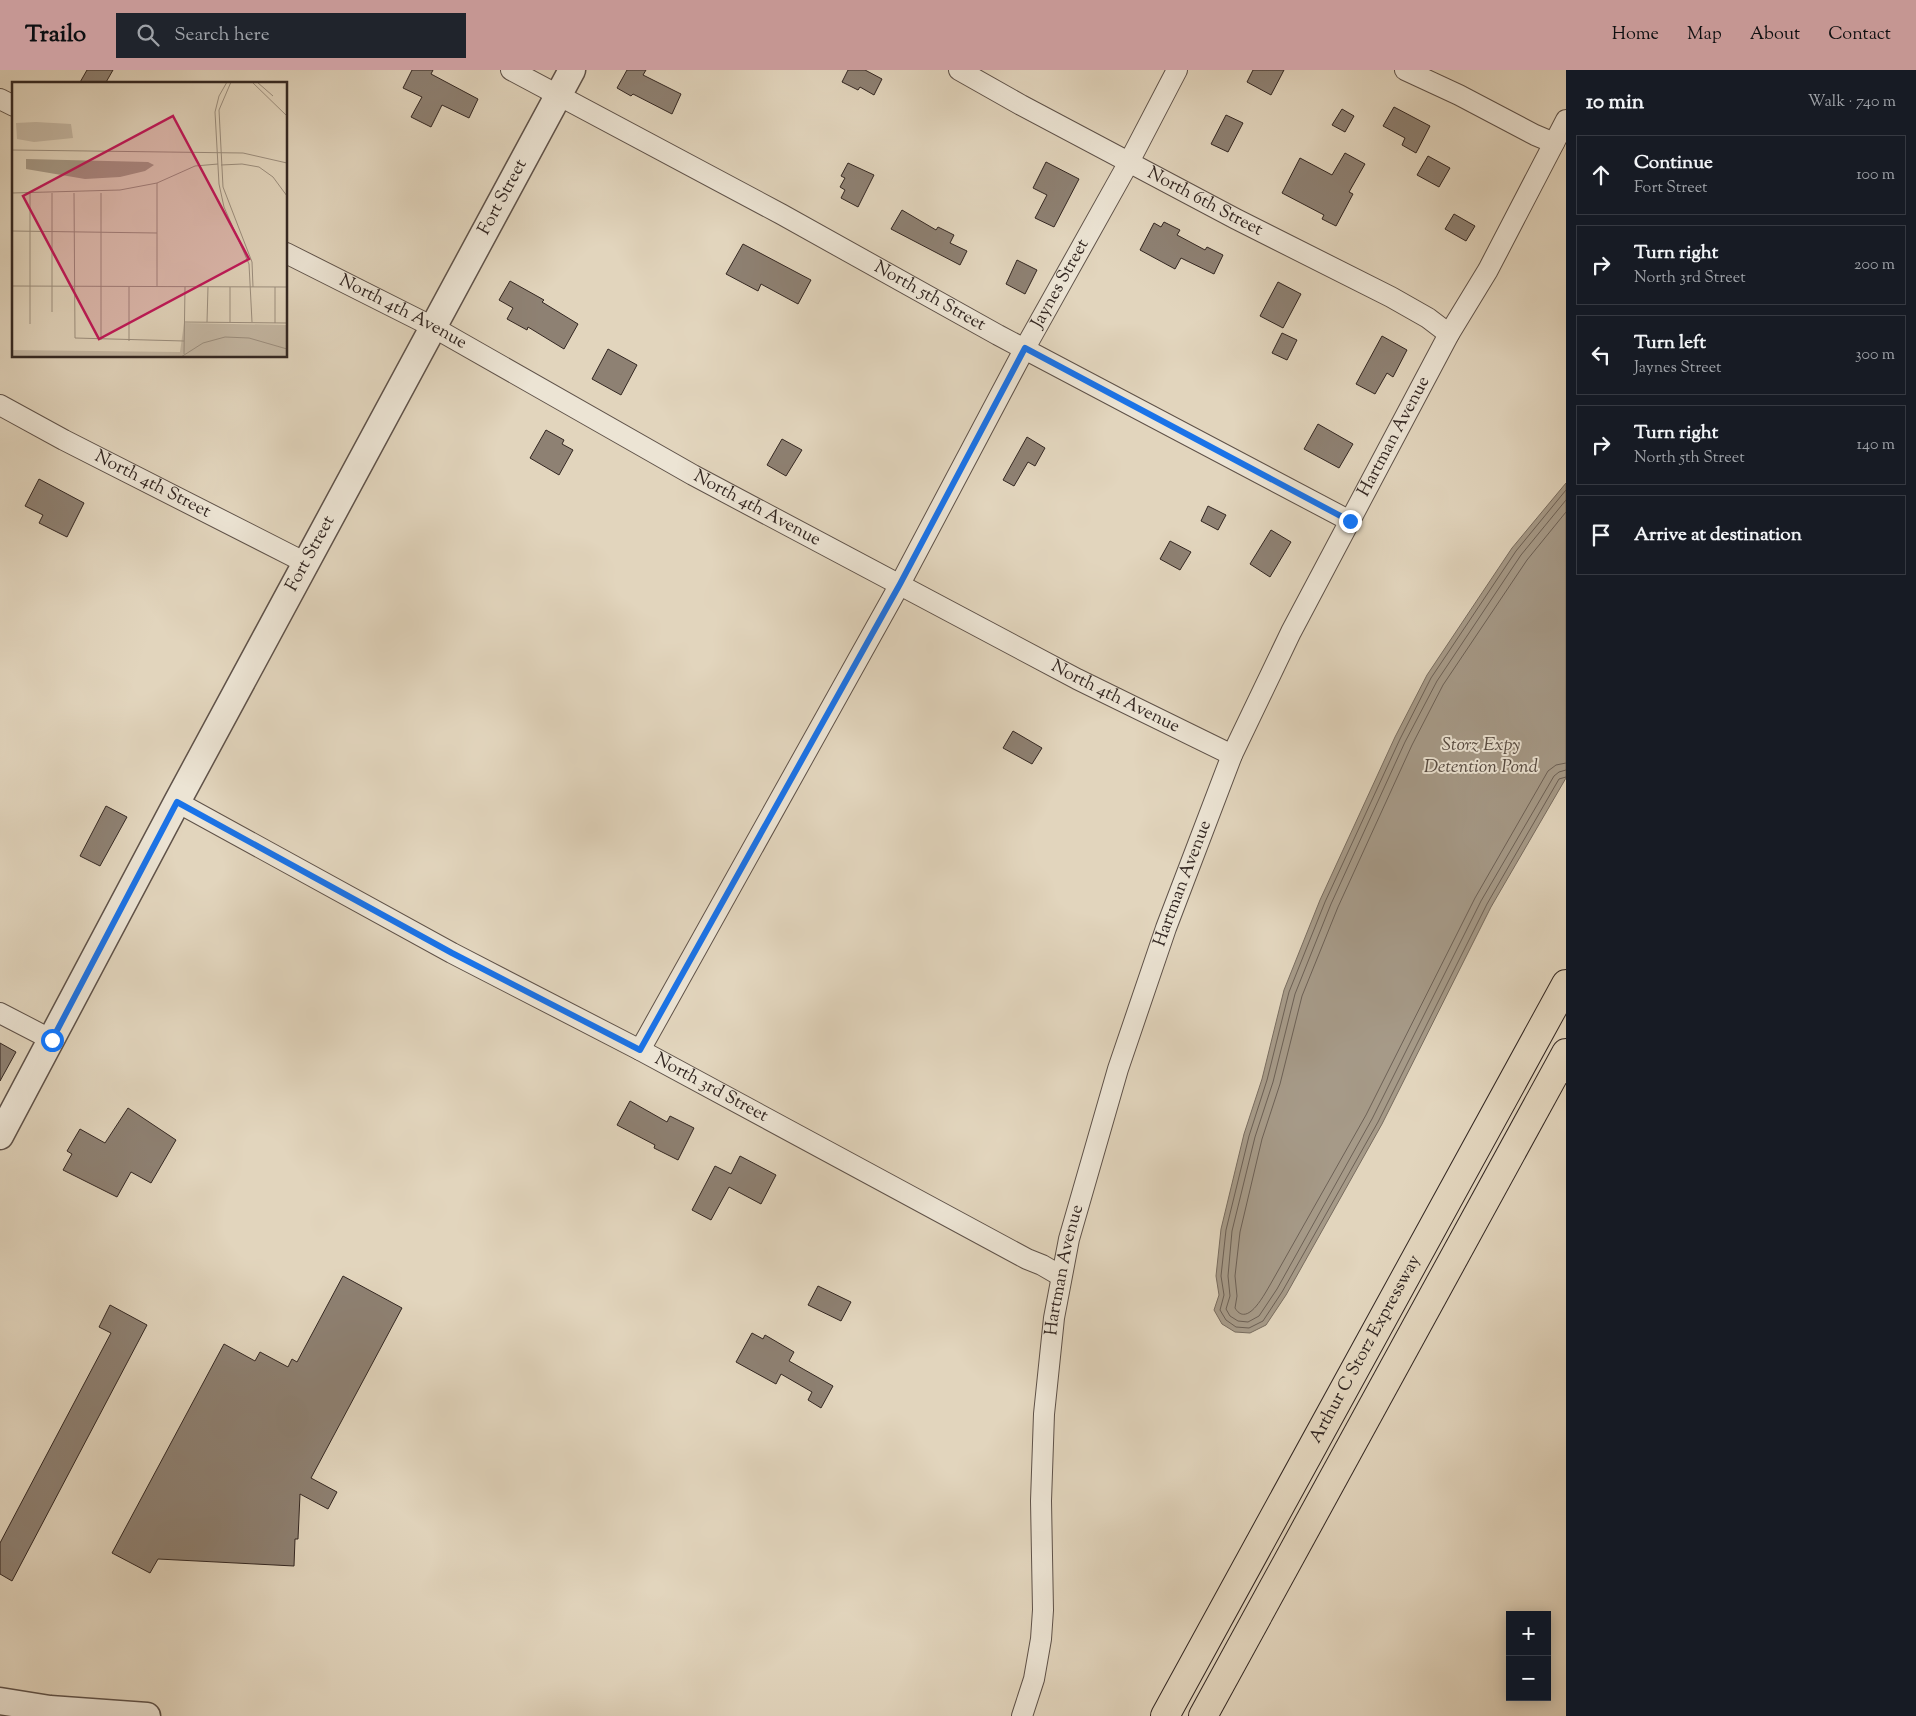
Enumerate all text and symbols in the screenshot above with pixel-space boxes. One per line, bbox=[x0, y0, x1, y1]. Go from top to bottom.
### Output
search box bbox=[116, 13, 466, 58]
text: Trailo bbox=[25, 18, 86, 52]
icon: search bbox=[134, 21, 162, 49]
text: Search here bbox=[174, 22, 270, 49]
text: Home bbox=[1612, 22, 1659, 48]
text: Map bbox=[1687, 22, 1722, 48]
text: About bbox=[1750, 22, 1800, 48]
text: Contact bbox=[1828, 22, 1891, 48]
inset map bbox=[12, 82, 288, 358]
text: 10 min bbox=[1586, 88, 1644, 118]
text: Walk · 740 m bbox=[1808, 91, 1896, 114]
text: Continue bbox=[1634, 150, 1713, 177]
street label: Fort Street bbox=[472, 155, 534, 240]
street label: North 6th Street bbox=[1142, 161, 1267, 243]
icon: ahead bbox=[1587, 161, 1615, 189]
text: 100 m bbox=[1856, 164, 1895, 187]
text: Fort Street bbox=[1634, 177, 1708, 200]
street label: Jaynes Street bbox=[1025, 235, 1096, 334]
text: Turn right bbox=[1634, 240, 1718, 267]
icon: right bbox=[1587, 251, 1615, 279]
text: 200 m bbox=[1854, 254, 1895, 277]
street label: North 5th Street bbox=[869, 255, 990, 338]
text: North 3rd Street bbox=[1634, 267, 1746, 290]
street label: North 4th Avenue bbox=[334, 269, 472, 357]
text: Turn left bbox=[1634, 330, 1706, 357]
icon: left bbox=[1587, 341, 1615, 369]
text: 300 m bbox=[1855, 344, 1895, 367]
text: Jaynes Street bbox=[1634, 357, 1722, 380]
street label: Hartman Avenue bbox=[1352, 372, 1437, 502]
text: Turn right bbox=[1634, 420, 1718, 447]
icon: right bbox=[1587, 431, 1615, 459]
text: 140 m bbox=[1857, 434, 1895, 457]
street label: North 4th Street bbox=[90, 444, 215, 525]
text: North 5th Street bbox=[1634, 447, 1745, 470]
street label: North 4th Avenue bbox=[688, 464, 825, 553]
route end bbox=[1339, 510, 1362, 533]
street label: Fort Street bbox=[280, 511, 342, 596]
icon: arrive bbox=[1587, 521, 1615, 549]
text: Arrive at destination bbox=[1634, 522, 1802, 549]
street label: North 4th Avenue bbox=[1046, 654, 1184, 740]
water label: Storz Expy Detention Pond bbox=[1424, 732, 1539, 781]
street label: Hartman Avenue bbox=[1148, 817, 1219, 950]
route start bbox=[41, 1029, 64, 1052]
street label: North 3rd Street bbox=[650, 1047, 773, 1130]
street label: Hartman Avenue bbox=[1039, 1202, 1091, 1337]
street label: Arthur C Storz Expressway bbox=[1304, 1250, 1428, 1448]
map controls bbox=[1506, 1611, 1551, 1701]
button: + bbox=[1506, 1611, 1551, 1656]
button: − bbox=[1506, 1656, 1551, 1701]

